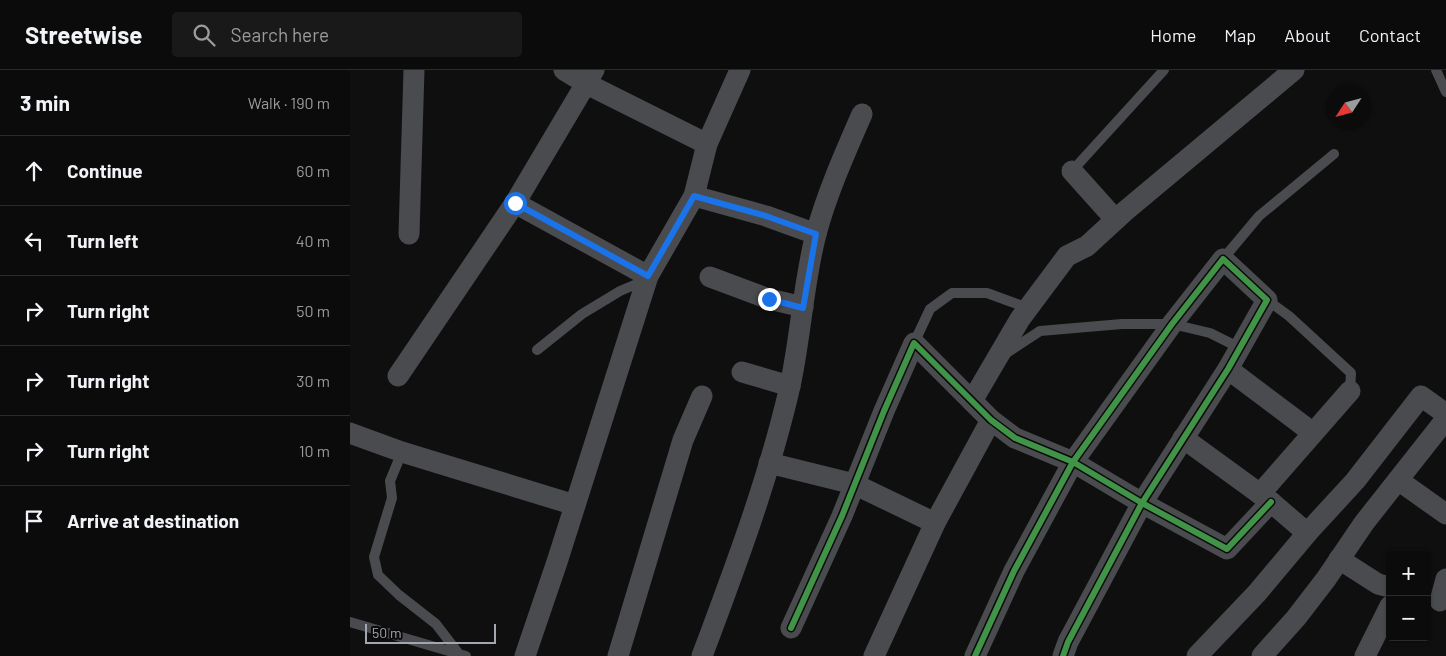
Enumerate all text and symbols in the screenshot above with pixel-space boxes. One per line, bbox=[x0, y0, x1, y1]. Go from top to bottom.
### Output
search box bbox=[172, 12, 522, 57]
text: Streetwise bbox=[25, 20, 142, 49]
icon: search bbox=[190, 21, 218, 49]
text: Search here bbox=[230, 23, 329, 46]
text: Home bbox=[1150, 24, 1196, 46]
text: Map bbox=[1224, 24, 1256, 46]
text: About bbox=[1284, 24, 1331, 46]
text: Contact bbox=[1359, 24, 1421, 46]
north arrow bbox=[1326, 85, 1371, 130]
text: 3 min bbox=[20, 90, 70, 115]
text: Walk · 190 m bbox=[248, 93, 330, 112]
icon: ahead bbox=[20, 157, 48, 185]
text: Continue bbox=[67, 159, 143, 182]
text: 60 m bbox=[296, 161, 330, 180]
route start bbox=[504, 192, 527, 215]
icon: left bbox=[20, 227, 48, 255]
text: Turn left bbox=[67, 229, 138, 252]
text: 40 m bbox=[296, 231, 330, 250]
route end bbox=[758, 288, 781, 311]
icon: right bbox=[20, 297, 48, 325]
text: Turn right bbox=[67, 299, 149, 322]
text: 50 m bbox=[296, 301, 330, 320]
icon: right bbox=[20, 367, 48, 395]
text: Turn right bbox=[67, 369, 149, 392]
text: 30 m bbox=[296, 371, 330, 390]
icon: right bbox=[20, 437, 48, 465]
text: Turn right bbox=[67, 439, 149, 462]
text: 10 m bbox=[299, 441, 330, 460]
icon: arrive bbox=[20, 507, 48, 535]
text: Arrive at destination bbox=[67, 509, 239, 532]
map controls bbox=[1386, 551, 1431, 641]
button: + bbox=[1386, 551, 1431, 596]
button: − bbox=[1386, 596, 1431, 641]
scale bar bbox=[365, 621, 496, 644]
text: 50 m bbox=[372, 624, 401, 641]

